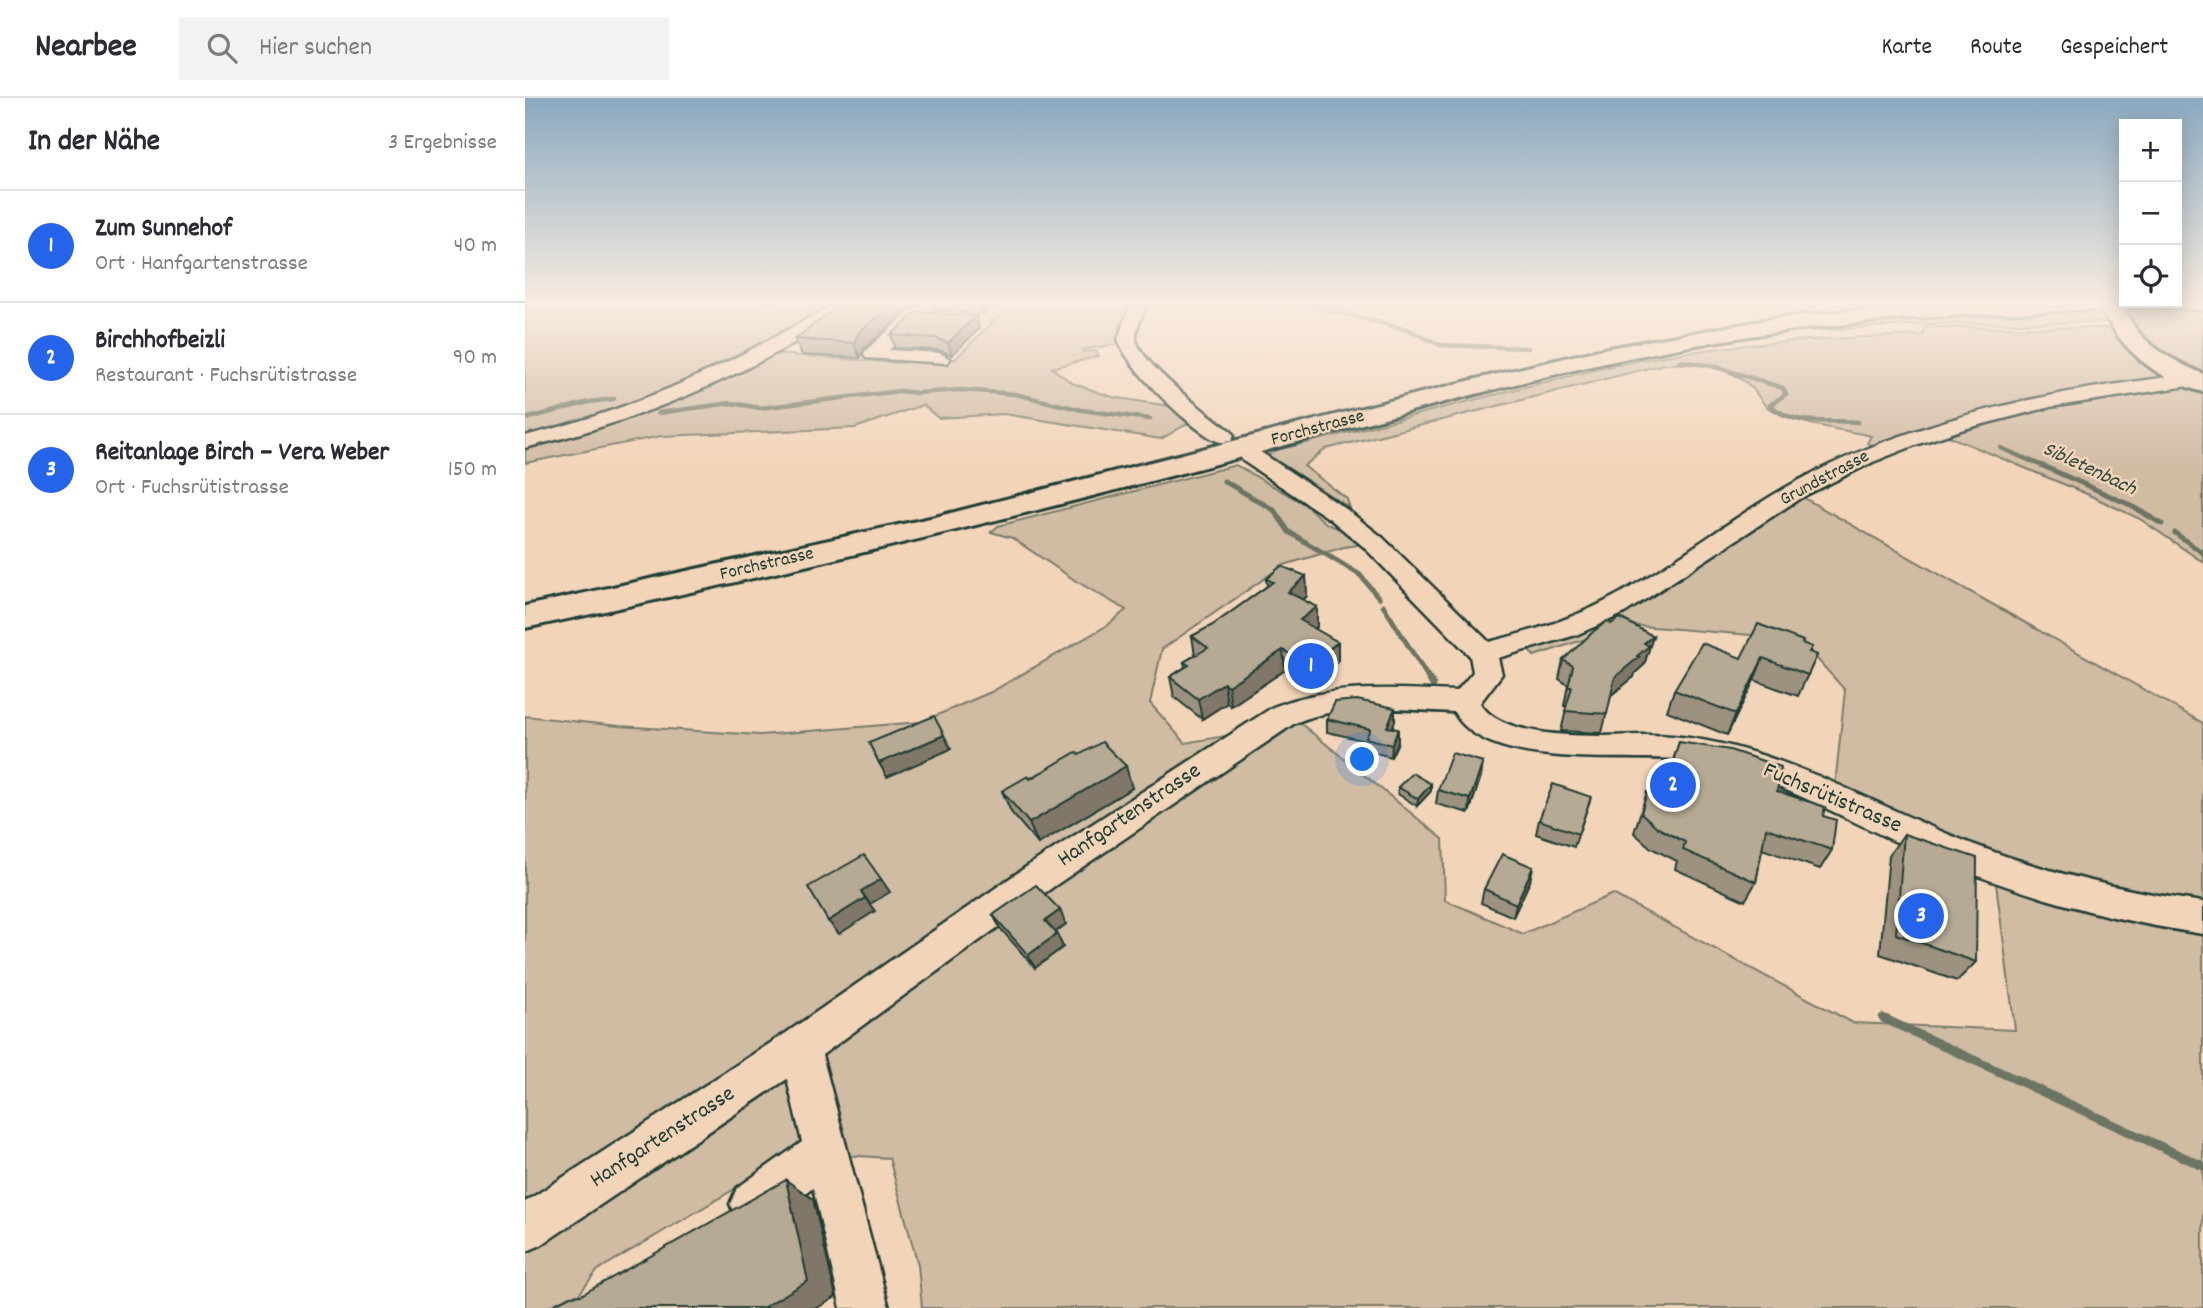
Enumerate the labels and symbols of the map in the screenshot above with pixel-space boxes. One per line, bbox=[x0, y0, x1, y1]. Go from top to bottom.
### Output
street label: Forchstrasse bbox=[1268, 404, 1368, 454]
water label: Sibletenbach bbox=[2037, 435, 2142, 505]
street label: Grundstrasse bbox=[1775, 444, 1875, 514]
street label: Forchstrasse bbox=[717, 541, 817, 589]
pin: 1 bbox=[1288, 640, 1334, 692]
your location bbox=[1345, 742, 1379, 776]
street label: Fuchsrütistrasse bbox=[1758, 755, 1906, 843]
street label: Hanfgartenstrasse bbox=[1052, 756, 1208, 876]
pin: 2 bbox=[1650, 759, 1696, 811]
pin: 3 bbox=[1898, 890, 1944, 942]
street label: Hanfgartenstrasse bbox=[584, 1079, 742, 1197]

